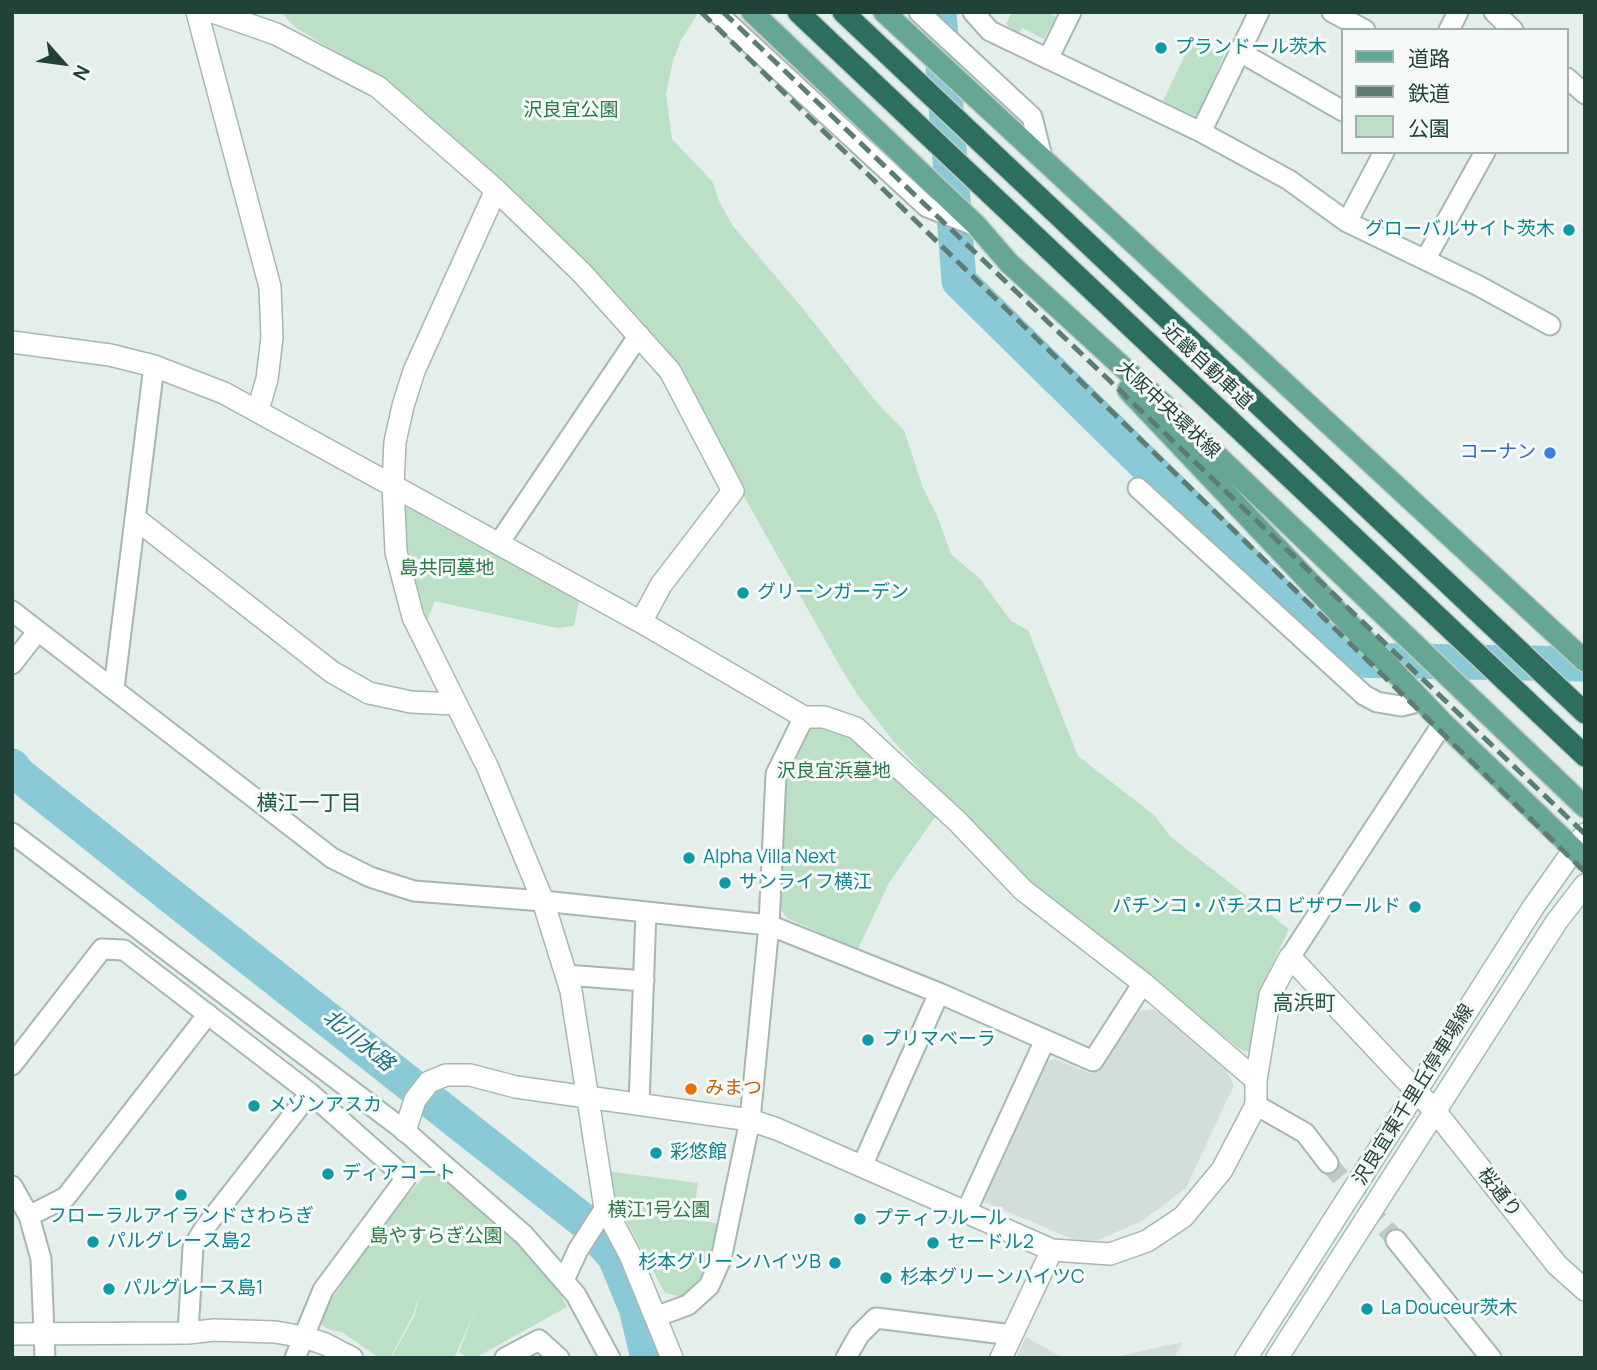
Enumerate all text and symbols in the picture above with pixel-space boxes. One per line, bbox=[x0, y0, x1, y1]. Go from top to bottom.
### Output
north arrow bbox=[28, 28, 98, 98]
legend bbox=[1342, 28, 1569, 154]
place label: プランドール茨木 bbox=[1175, 37, 1327, 59]
marker: プランドール茨木 bbox=[1153, 40, 1169, 56]
text: 道路 bbox=[1408, 44, 1450, 72]
text: N bbox=[67, 61, 96, 85]
text: 鉄道 bbox=[1408, 79, 1450, 107]
park label: 沢良宜公園 bbox=[524, 100, 618, 122]
text: 公園 bbox=[1408, 114, 1450, 142]
place label: グローバルサイト茨木 bbox=[1365, 219, 1555, 241]
marker: グローバルサイト茨木 bbox=[1561, 222, 1577, 238]
street label: 近畿自動車道 bbox=[1158, 320, 1256, 414]
street label: 大阪中央環状線 bbox=[1112, 356, 1224, 464]
place label: コーナン bbox=[1460, 442, 1536, 464]
marker: コーナン bbox=[1542, 445, 1558, 461]
park label: 島共同墓地 bbox=[400, 558, 494, 580]
place label: グリーンガーデン bbox=[757, 582, 909, 604]
marker: グリーンガーデン bbox=[735, 585, 751, 601]
park label: 沢良宜浜墓地 bbox=[777, 761, 891, 783]
district label: 横江一丁目 bbox=[257, 791, 361, 817]
place label: Alpha Villa Next bbox=[703, 847, 836, 869]
marker: Alpha Villa Next bbox=[681, 850, 697, 866]
place label: サンライフ横江 bbox=[739, 872, 872, 894]
marker: サンライフ横江 bbox=[717, 875, 733, 891]
place label: パチンコ・パチスロ ビザワールド bbox=[1112, 896, 1401, 918]
marker: パチンコ・パチスロ ビザワールド bbox=[1407, 899, 1423, 915]
district label: 高浜町 bbox=[1273, 991, 1335, 1017]
street label: 沢良宜東千里丘停車場線 bbox=[1349, 1000, 1479, 1190]
water label: 北川水路 bbox=[317, 1005, 399, 1077]
place label: プリマベーラ bbox=[882, 1029, 996, 1051]
marker: プリマベーラ bbox=[860, 1032, 876, 1048]
place label: みまつ bbox=[705, 1078, 762, 1100]
marker: みまつ bbox=[683, 1081, 699, 1097]
place label: メゾンアスカ bbox=[268, 1095, 382, 1117]
marker: メゾンアスカ bbox=[246, 1098, 262, 1114]
place label: 彩悠館 bbox=[670, 1142, 727, 1164]
marker: 彩悠館 bbox=[648, 1145, 664, 1161]
place label: ディアコート bbox=[342, 1163, 456, 1185]
street label: 桜通り bbox=[1472, 1164, 1526, 1222]
marker: ディアコート bbox=[320, 1166, 336, 1182]
marker: フローラルアイランドさわらぎ bbox=[173, 1187, 189, 1203]
park label: 横江1号公園 bbox=[608, 1200, 710, 1222]
place label: フローラルアイランドさわらぎ bbox=[48, 1206, 314, 1228]
place label: プティフルール bbox=[874, 1208, 1007, 1230]
marker: プティフルール bbox=[852, 1211, 868, 1227]
park label: 島やすらぎ公園 bbox=[370, 1226, 502, 1248]
place label: パルグレース島2 bbox=[107, 1231, 251, 1253]
place label: セードル2 bbox=[947, 1232, 1034, 1254]
marker: パルグレース島2 bbox=[85, 1234, 101, 1250]
marker: セードル2 bbox=[925, 1235, 941, 1251]
place label: 杉本グリーンハイツB bbox=[638, 1252, 821, 1274]
marker: 杉本グリーンハイツB bbox=[827, 1255, 843, 1271]
place label: 杉本グリーンハイツC bbox=[900, 1267, 1085, 1289]
marker: 杉本グリーンハイツC bbox=[878, 1270, 894, 1286]
place label: パルグレース島1 bbox=[123, 1278, 263, 1300]
marker: パルグレース島1 bbox=[101, 1281, 117, 1297]
place label: La Douceur茨木 bbox=[1381, 1298, 1518, 1320]
marker: La Douceur茨木 bbox=[1359, 1301, 1375, 1317]

